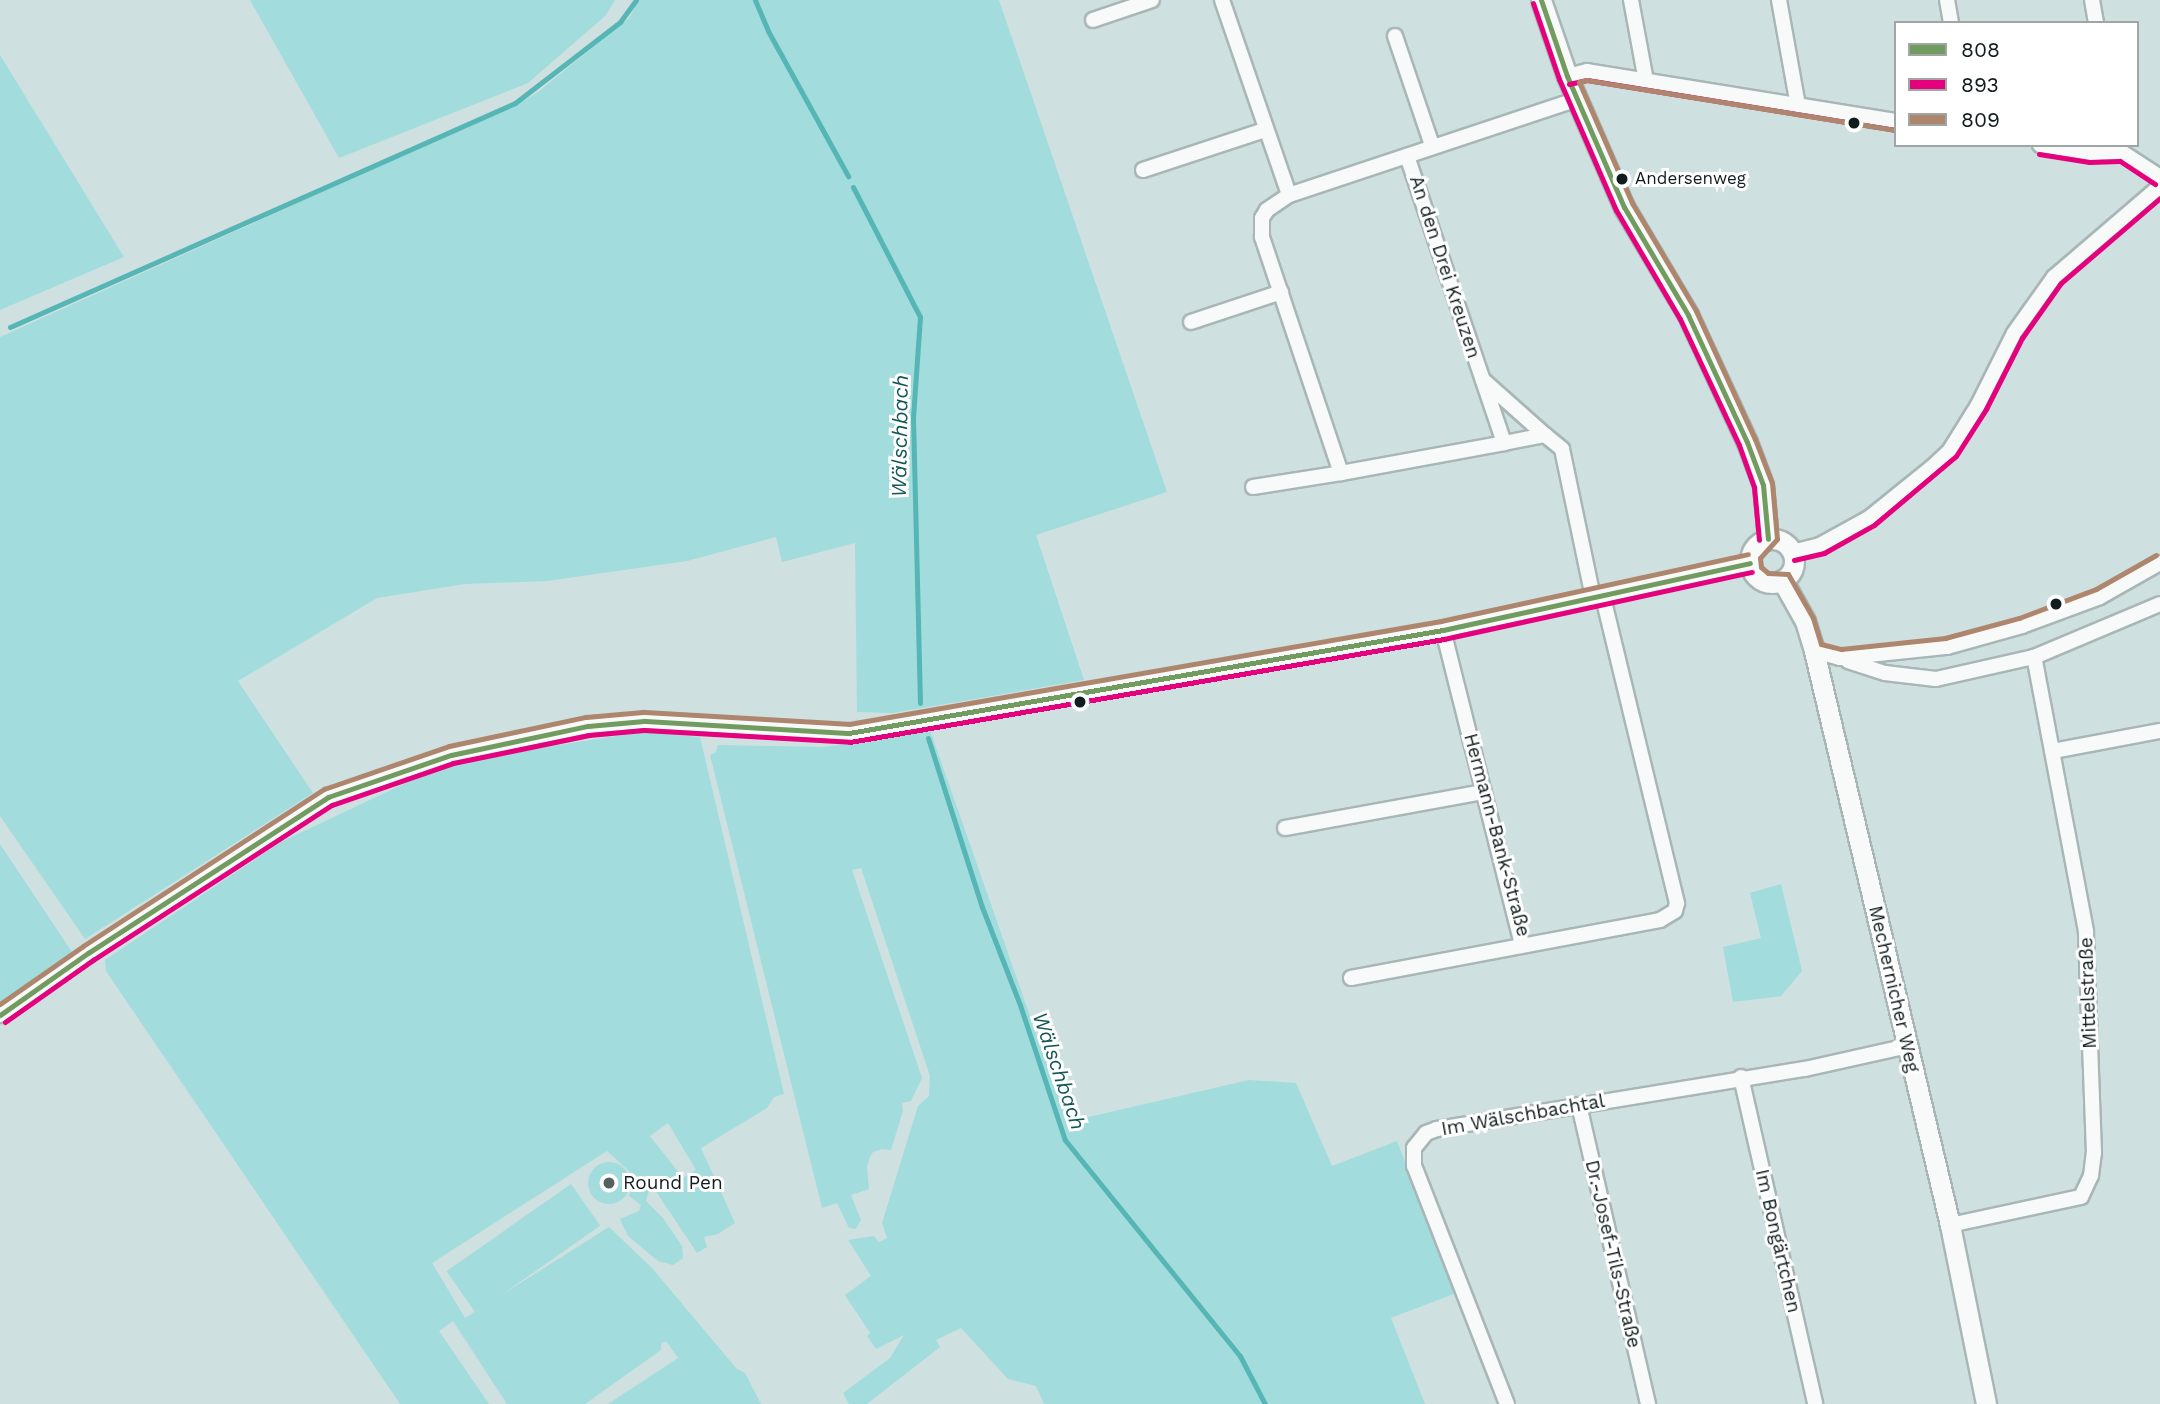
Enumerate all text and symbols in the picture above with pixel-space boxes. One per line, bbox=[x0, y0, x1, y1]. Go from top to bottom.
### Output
legend bbox=[1894, 21, 2139, 147]
text: 808 bbox=[1961, 37, 2000, 62]
text: 893 bbox=[1961, 72, 1999, 97]
text: 809 bbox=[1961, 107, 2000, 132]
unlabelled marker bbox=[1847, 116, 1861, 130]
place label: Andersenweg bbox=[1635, 169, 1746, 189]
marker: Andersenweg bbox=[1615, 172, 1629, 186]
street label: An den Drei Kreuzen bbox=[1405, 173, 1485, 361]
water label: Wälschbach bbox=[886, 374, 914, 498]
unlabelled marker bbox=[2049, 597, 2063, 611]
unlabelled marker bbox=[1073, 695, 1087, 709]
street label: Hermann-Bank-Straße bbox=[1459, 731, 1535, 939]
street label: Mechernicher Weg bbox=[1864, 903, 1924, 1075]
street label: Mittelstraße bbox=[2075, 937, 2101, 1049]
water label: Wälschbach bbox=[1027, 1009, 1091, 1133]
street label: Im Wälschbachtal bbox=[1439, 1089, 1607, 1141]
street label: Dr.-Josef-Tils-Straße bbox=[1580, 1158, 1646, 1350]
street label: Im Bongärtchen bbox=[1750, 1167, 1806, 1315]
place label: Round Pen bbox=[623, 1172, 723, 1194]
marker: Round Pen bbox=[601, 1175, 617, 1191]

